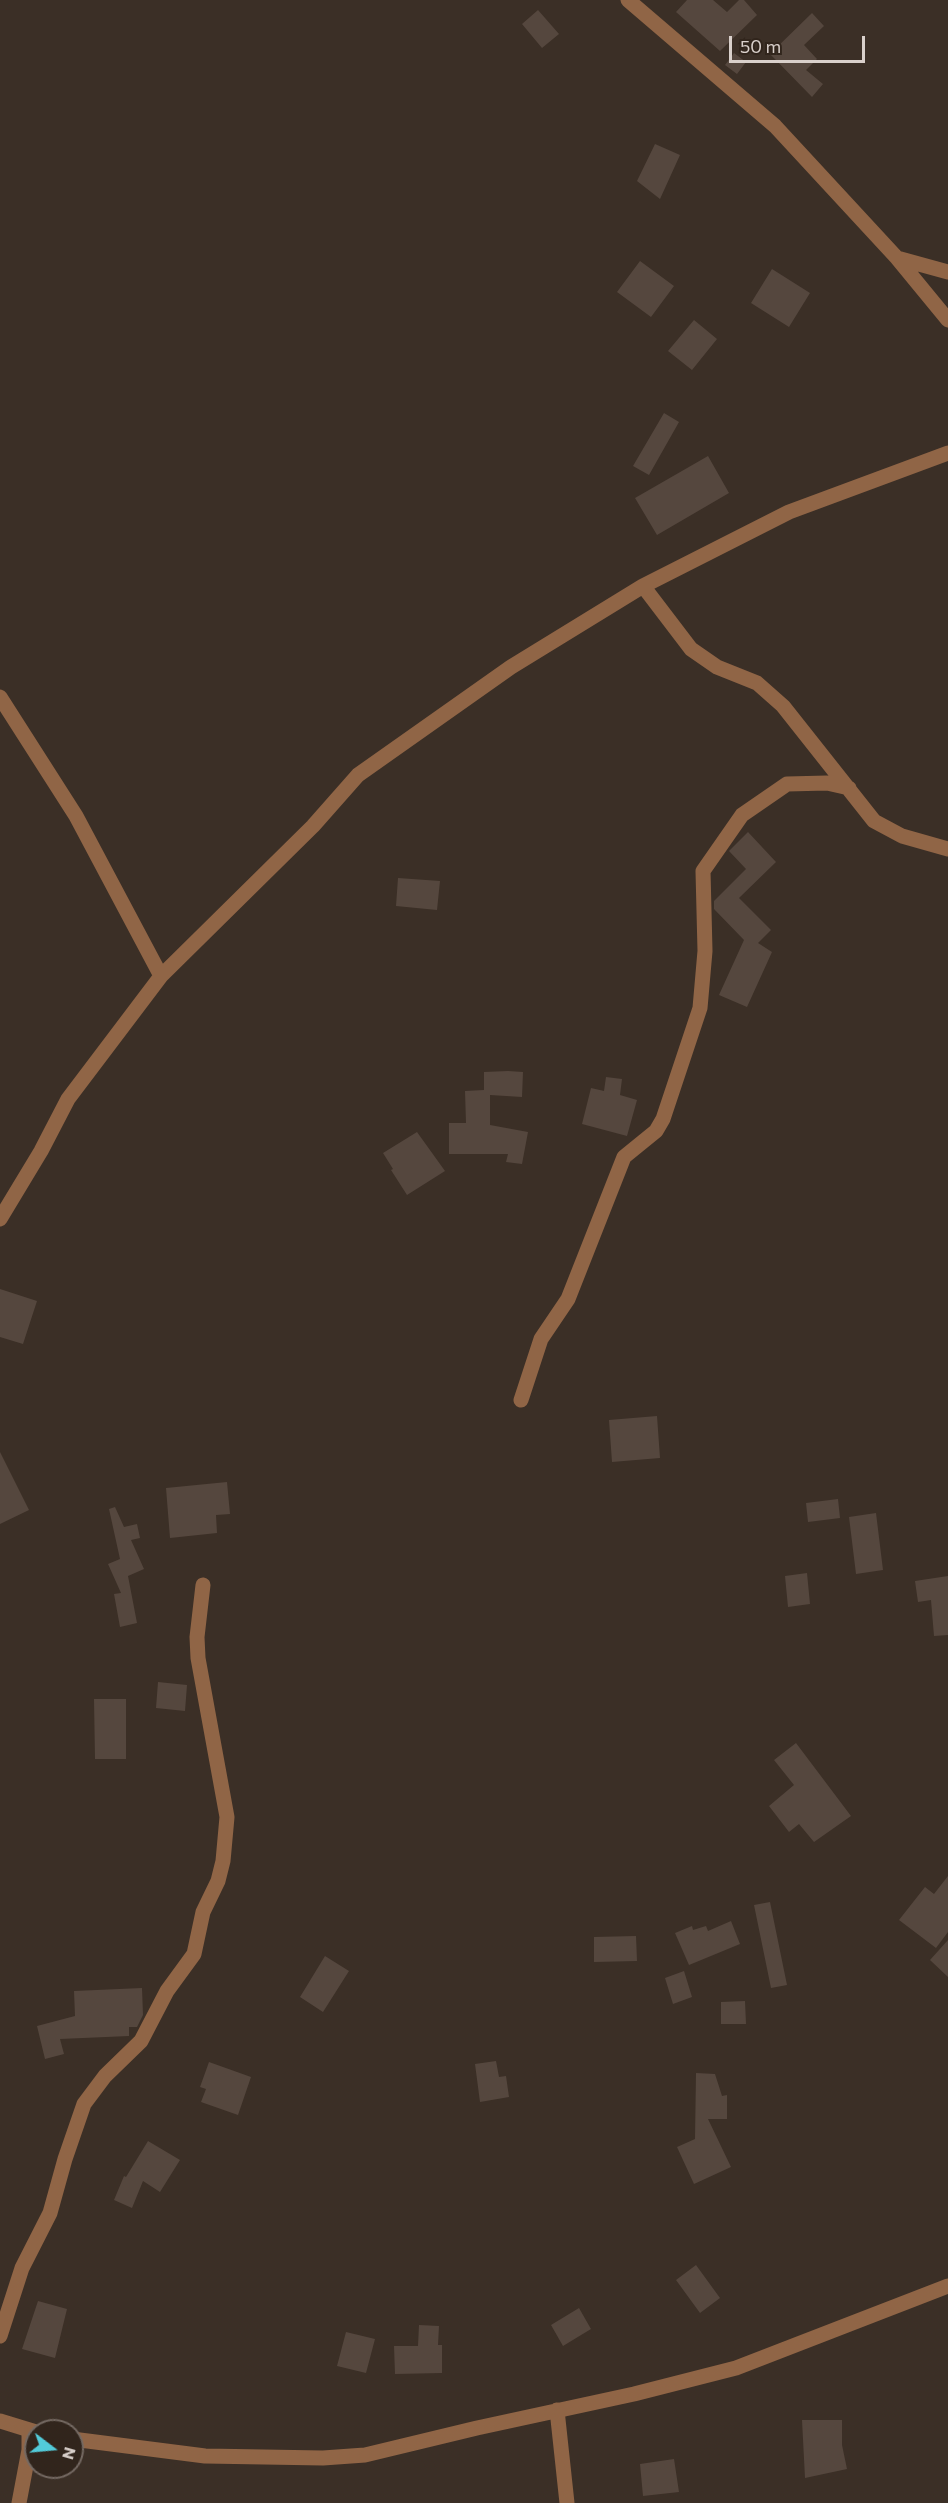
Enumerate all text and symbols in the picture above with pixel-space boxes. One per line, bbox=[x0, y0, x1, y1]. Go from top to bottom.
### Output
scale bar bbox=[732, 24, 868, 62]
text: 50 m bbox=[740, 35, 781, 57]
north arrow bbox=[24, 2419, 84, 2479]
text: N bbox=[59, 2445, 81, 2462]

